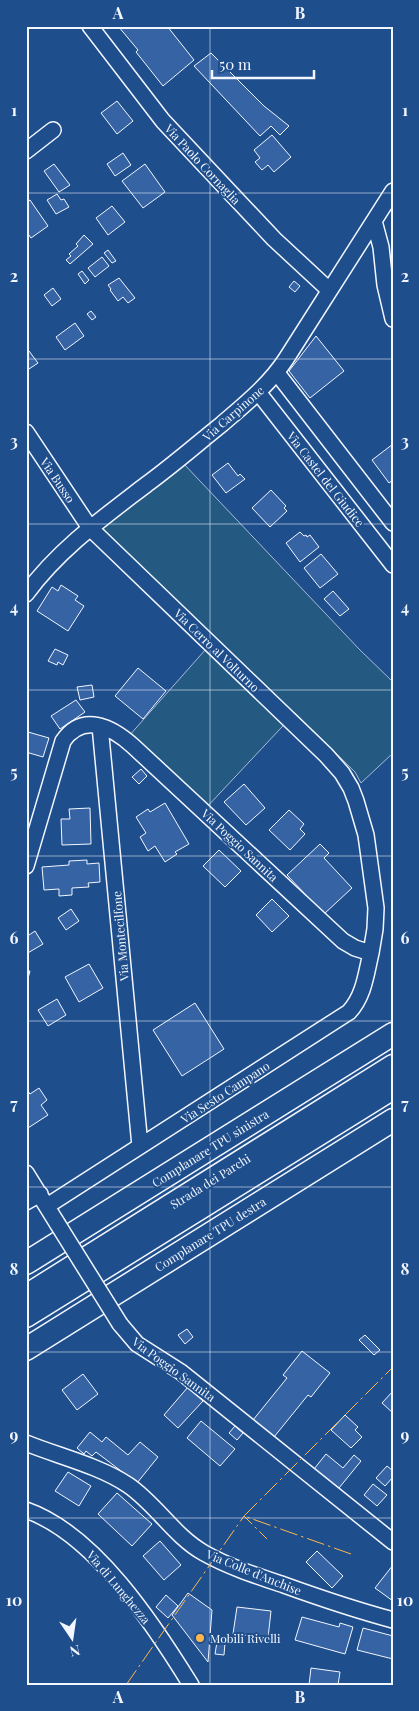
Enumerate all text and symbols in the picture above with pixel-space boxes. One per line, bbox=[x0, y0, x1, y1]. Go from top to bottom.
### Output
text: A bbox=[112, 2, 124, 23]
text: B bbox=[295, 2, 306, 23]
scale bar bbox=[212, 48, 314, 80]
text: 50 m bbox=[219, 54, 252, 74]
text: 1 bbox=[11, 99, 17, 120]
text: 1 bbox=[402, 99, 408, 120]
street label: Via Paolo Cornaglia bbox=[161, 120, 244, 208]
text: 2 bbox=[10, 265, 18, 286]
text: 2 bbox=[401, 265, 409, 286]
street label: Via Carpinone bbox=[198, 382, 267, 445]
street label: Via Castel del Giudice bbox=[283, 427, 368, 530]
text: 3 bbox=[10, 430, 18, 451]
text: 3 bbox=[401, 430, 409, 451]
street label: Via Busso bbox=[36, 453, 79, 506]
text: 4 bbox=[10, 596, 18, 617]
text: 4 bbox=[401, 596, 409, 617]
street label: Via Cerro al Volturno bbox=[170, 604, 263, 695]
text: 5 bbox=[10, 761, 18, 782]
text: 5 bbox=[401, 761, 409, 782]
street label: Via Poggio Sannita bbox=[197, 805, 282, 885]
street label: Via Montecilfone bbox=[108, 890, 132, 983]
text: 6 bbox=[10, 927, 19, 948]
text: 6 bbox=[401, 927, 410, 948]
street label: Via Sesto Campano bbox=[177, 1057, 273, 1127]
text: 7 bbox=[10, 1093, 18, 1114]
text: 7 bbox=[401, 1093, 409, 1114]
street label: Complanare TPU sinistra bbox=[149, 1105, 272, 1191]
street label: Strada dei Parchi bbox=[167, 1150, 254, 1212]
street label: Complanare TPU destra bbox=[151, 1193, 269, 1275]
text: 8 bbox=[10, 1258, 19, 1279]
text: 8 bbox=[401, 1258, 410, 1279]
street label: Via Poggio Sannita bbox=[128, 1333, 219, 1405]
text: 9 bbox=[10, 1424, 19, 1445]
text: 9 bbox=[401, 1424, 410, 1445]
street label: Via Colle d'Anchise bbox=[203, 1545, 304, 1598]
street label: Via di Lunghezza bbox=[83, 1546, 154, 1627]
text: 10 bbox=[6, 1589, 22, 1610]
text: 10 bbox=[397, 1589, 413, 1610]
north arrow bbox=[48, 1614, 98, 1664]
place label: Mobili Rivelli bbox=[210, 1630, 281, 1646]
marker: Mobili Rivelli bbox=[194, 1632, 206, 1644]
text: N bbox=[68, 1641, 82, 1662]
text: A bbox=[112, 1686, 124, 1707]
text: B bbox=[295, 1686, 306, 1707]

